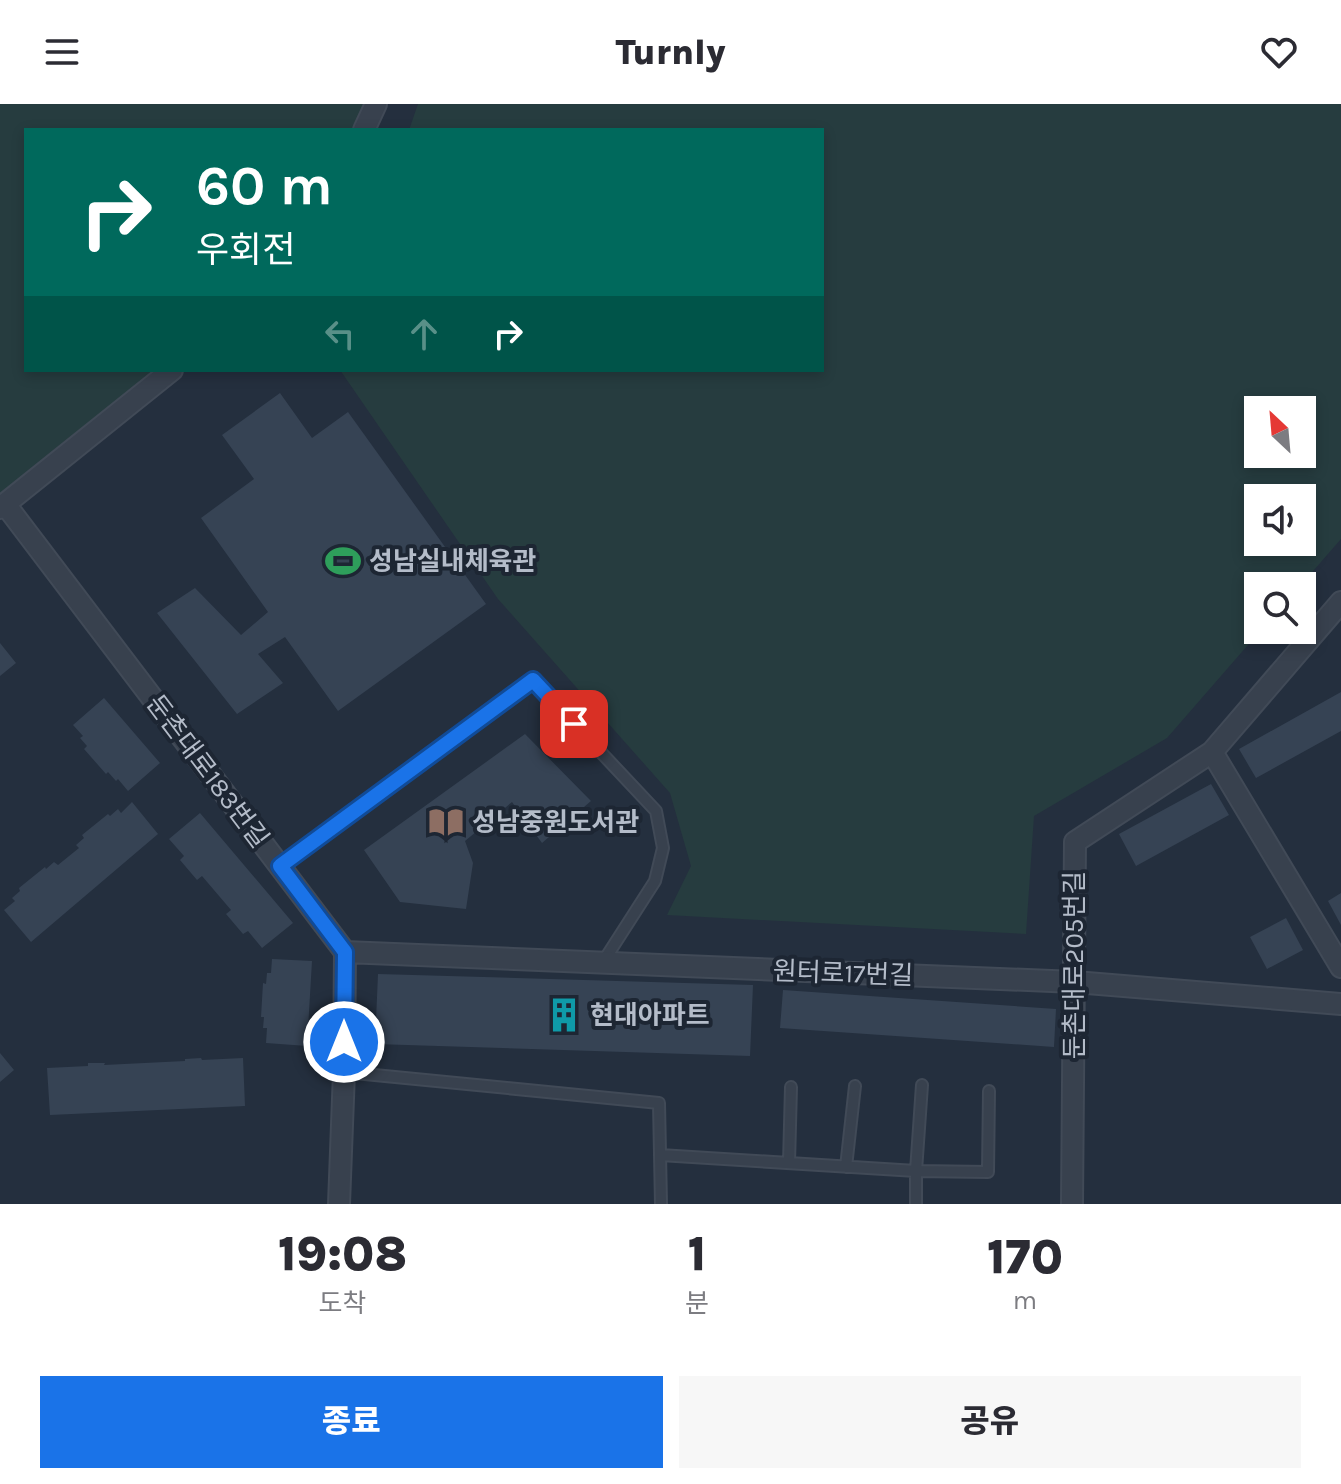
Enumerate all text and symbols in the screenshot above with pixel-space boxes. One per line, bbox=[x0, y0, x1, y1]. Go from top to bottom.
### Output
icon: menu bbox=[40, 30, 84, 74]
icon: heart bbox=[1257, 30, 1301, 74]
text: Turnly bbox=[615, 31, 726, 73]
text: 60 m bbox=[196, 153, 333, 218]
icon: right bbox=[64, 160, 168, 264]
text: 우회전 bbox=[196, 229, 295, 271]
icon: left bbox=[318, 312, 362, 356]
icon: ahead bbox=[402, 312, 446, 356]
icon: right bbox=[486, 312, 530, 356]
north arrow bbox=[1244, 396, 1316, 468]
map controls bbox=[1244, 396, 1316, 644]
button: sound bbox=[1244, 484, 1316, 556]
sports icon: 성남실내체육관 bbox=[324, 542, 362, 580]
place label: 성남실내체육관 bbox=[369, 546, 537, 577]
button: search bbox=[1244, 572, 1316, 644]
street label: 둔촌대로183번길 bbox=[140, 689, 275, 854]
pin bbox=[540, 690, 608, 758]
icon: arrive bbox=[552, 702, 596, 746]
library icon: 성남중원도서관 bbox=[427, 803, 465, 841]
place label: 성남중원도서관 bbox=[472, 807, 640, 838]
street label: 둔촌대로205번길 bbox=[1059, 871, 1090, 1059]
street label: 원터로17번길 bbox=[772, 956, 914, 991]
building icon: 현대아파트 bbox=[545, 996, 583, 1034]
position arrow bbox=[302, 1000, 386, 1084]
place label: 현대아파트 bbox=[590, 1000, 710, 1031]
text: 19:08 bbox=[278, 1226, 407, 1282]
text: 1 bbox=[688, 1226, 706, 1282]
text: 170 bbox=[987, 1229, 1063, 1285]
text: m bbox=[1013, 1285, 1037, 1316]
text: 도착 bbox=[319, 1288, 366, 1319]
text: 분 bbox=[685, 1288, 709, 1319]
button: 종료 bbox=[40, 1376, 663, 1468]
button: 공유 bbox=[679, 1376, 1301, 1468]

